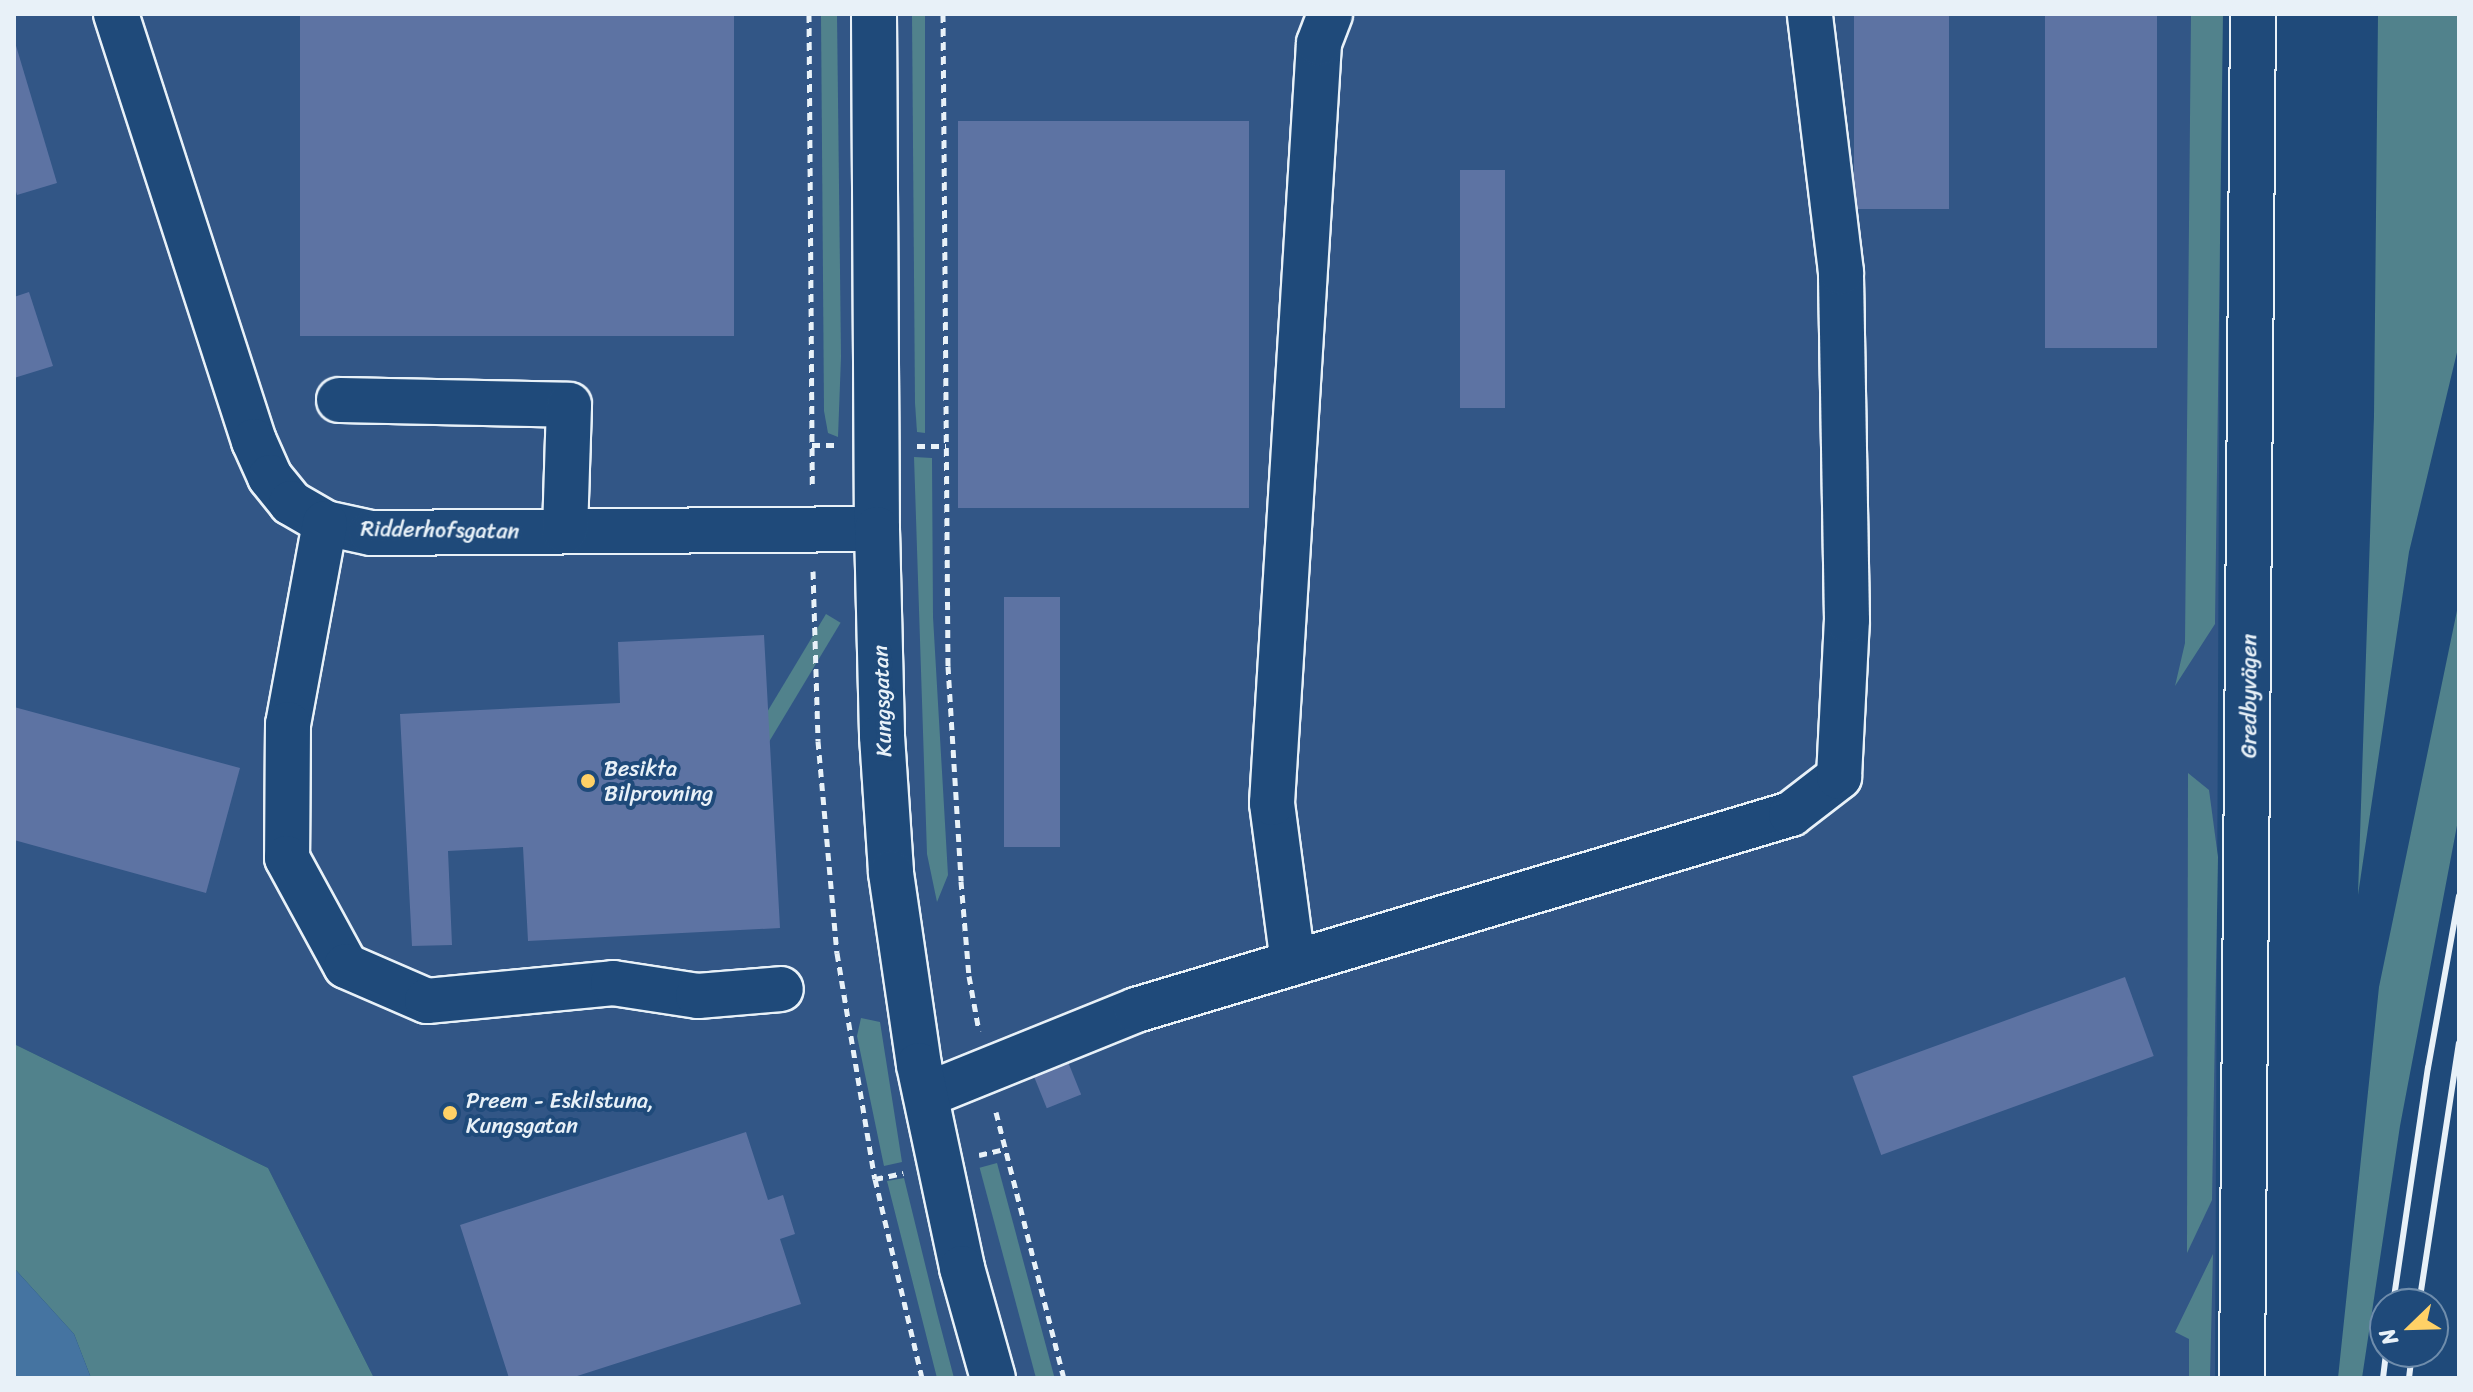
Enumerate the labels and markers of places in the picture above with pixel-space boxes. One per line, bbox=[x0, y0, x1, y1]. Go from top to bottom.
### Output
place label: Besikta Bilprovning bbox=[604, 755, 713, 806]
marker: Besikta Bilprovning bbox=[579, 772, 597, 790]
place label: Preem - Eskilstuna, Kungsgatan bbox=[466, 1087, 656, 1138]
marker: Preem - Eskilstuna, Kungsgatan bbox=[441, 1104, 459, 1122]

